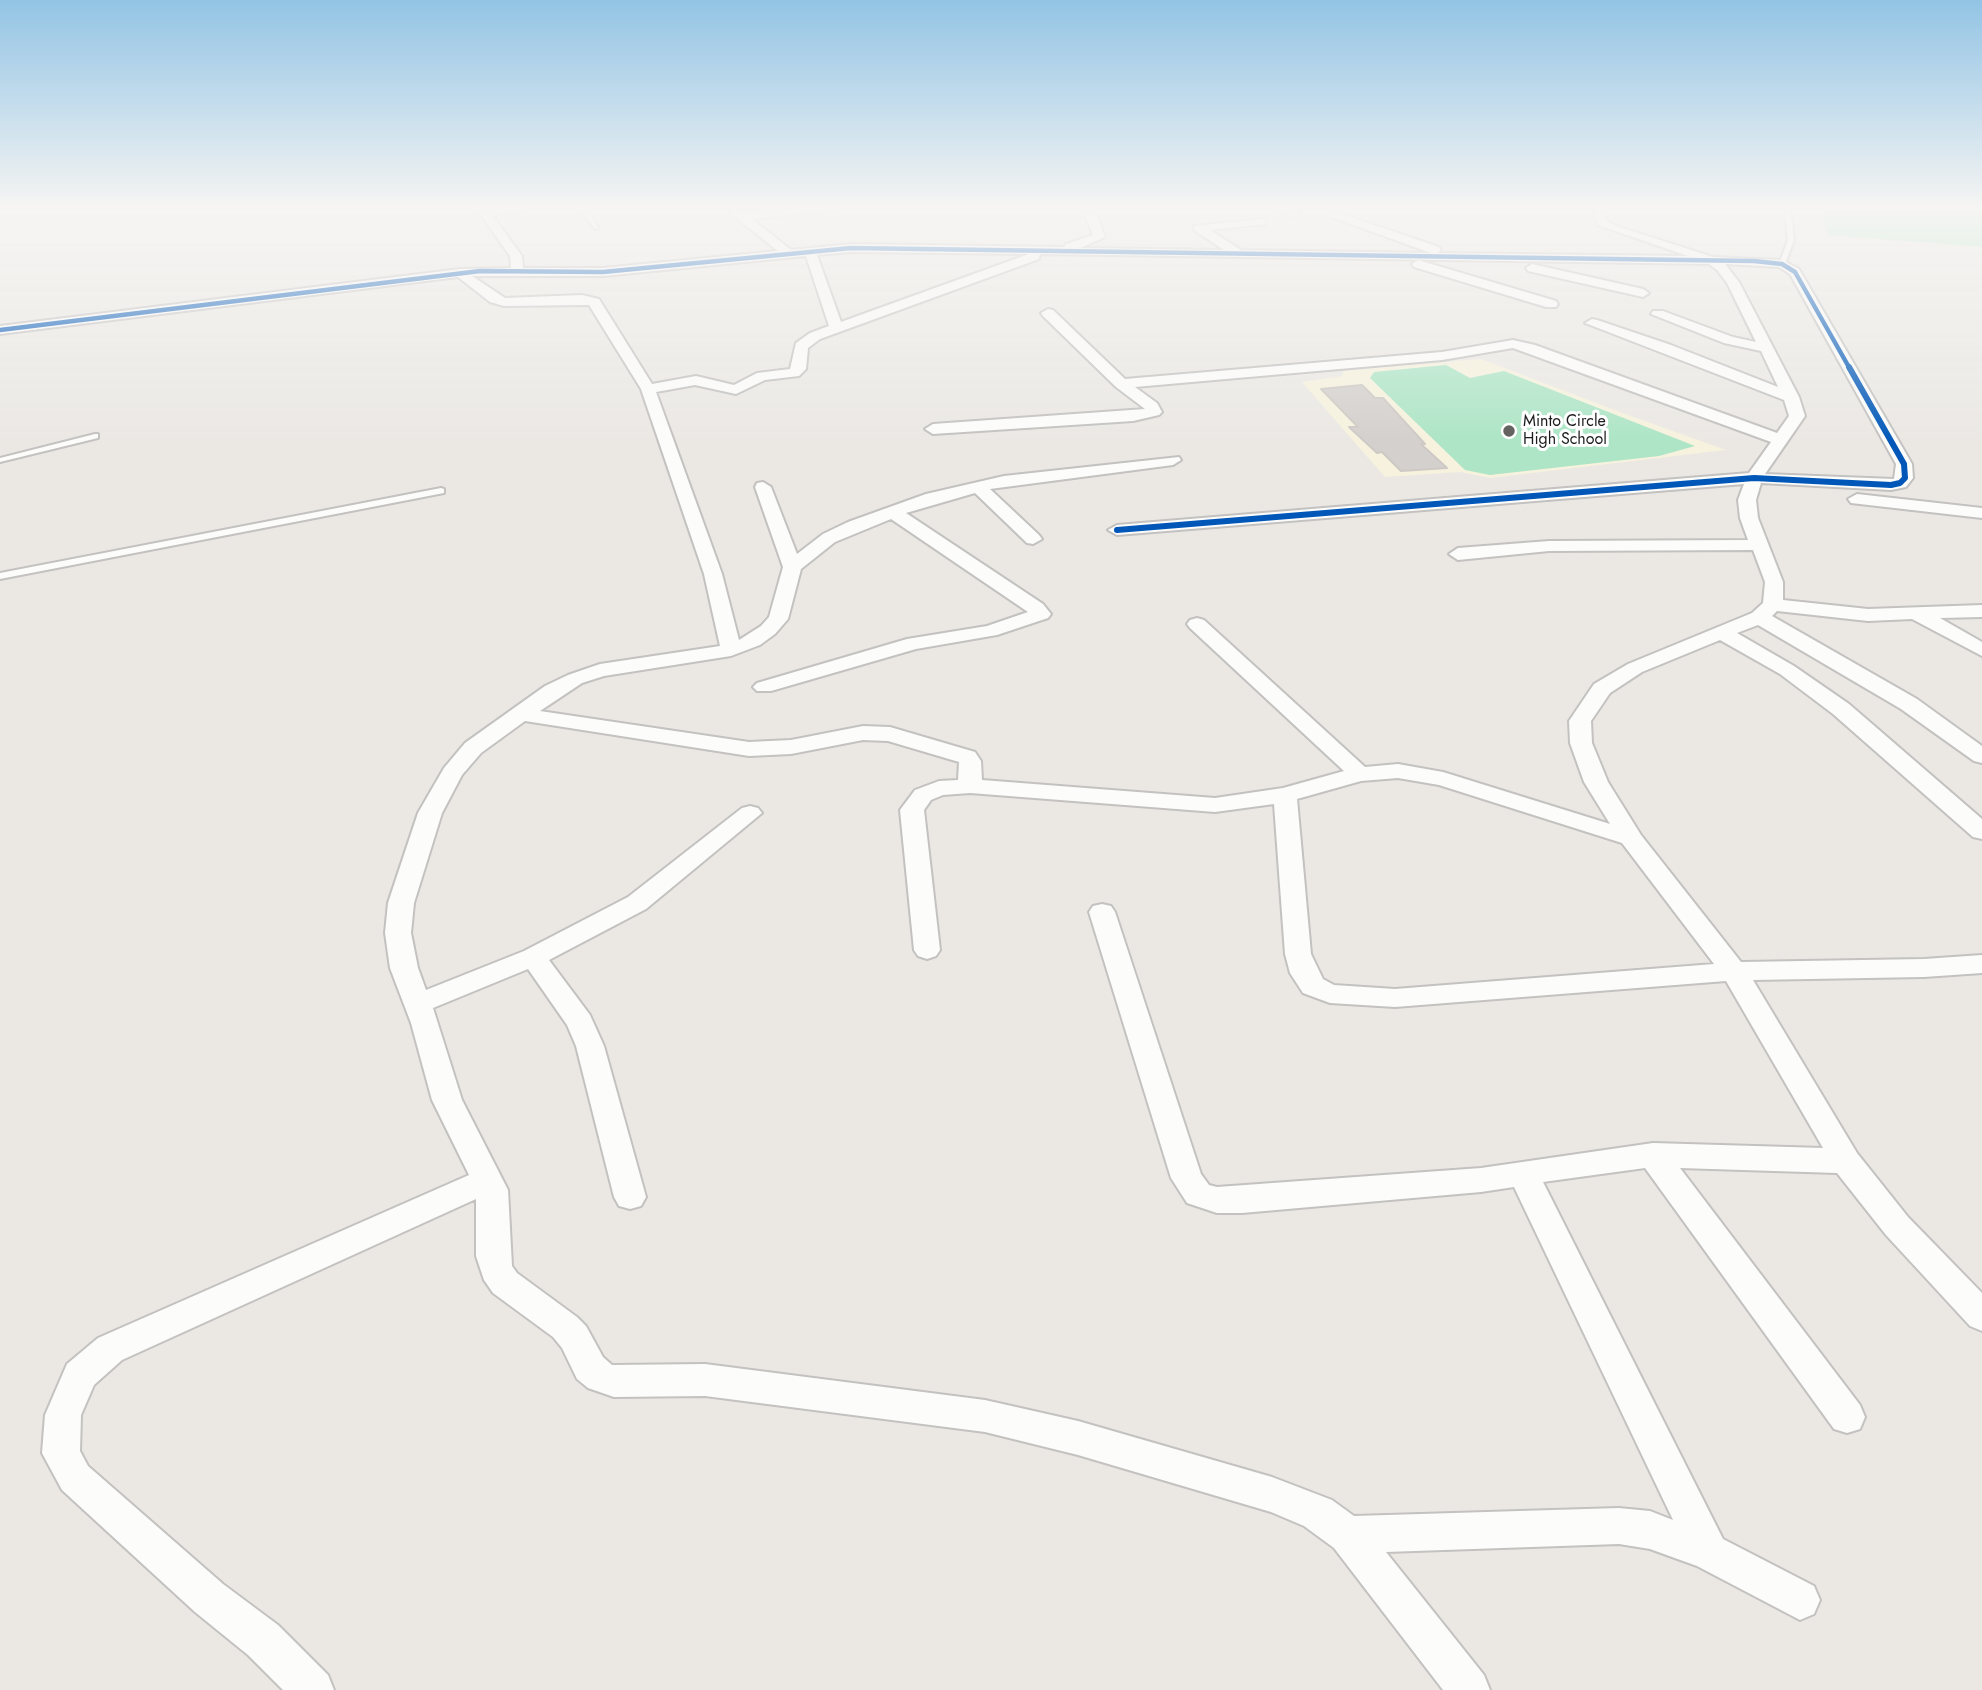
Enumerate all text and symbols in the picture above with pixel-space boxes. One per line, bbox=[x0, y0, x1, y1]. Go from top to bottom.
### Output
place label: Minto Circle High School bbox=[1523, 412, 1607, 450]
marker: Minto Circle High School bbox=[1501, 423, 1517, 439]

